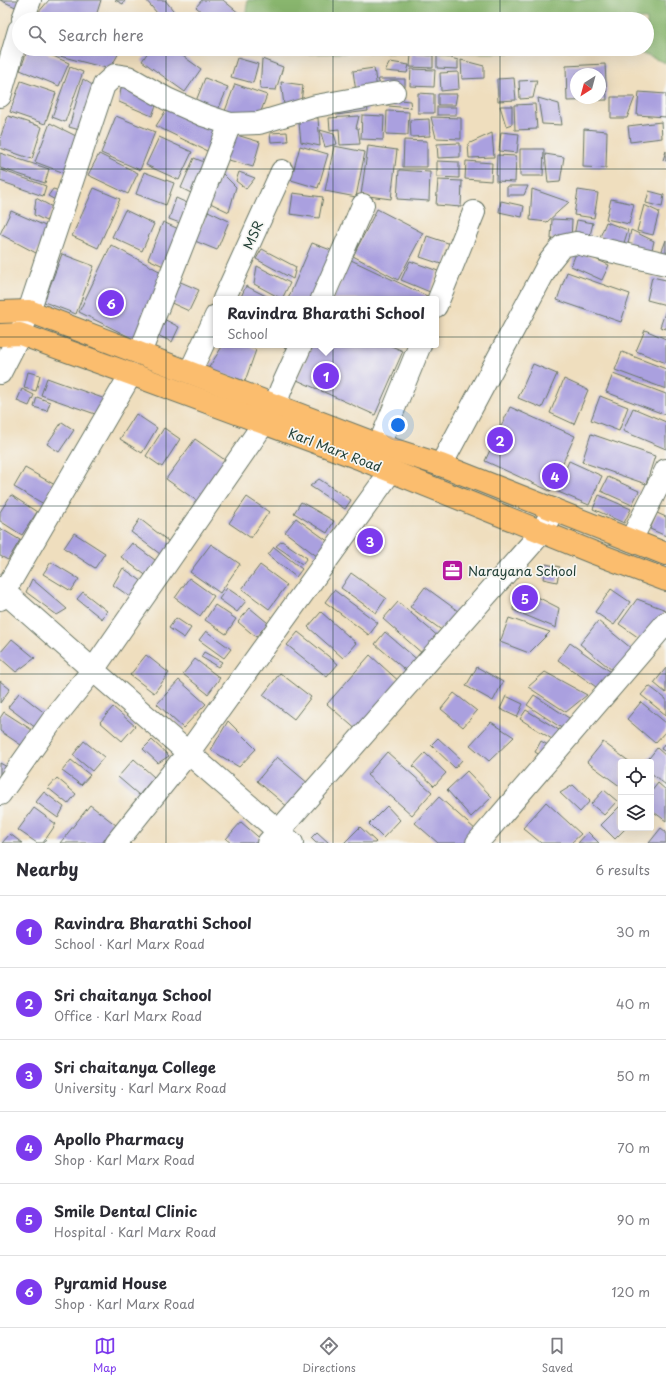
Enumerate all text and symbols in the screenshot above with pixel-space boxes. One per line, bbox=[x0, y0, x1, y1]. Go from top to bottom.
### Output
search box bbox=[12, 12, 654, 56]
icon: search bbox=[26, 23, 48, 45]
text: Search here bbox=[58, 23, 144, 46]
north arrow bbox=[570, 68, 606, 104]
street label: MSR bbox=[238, 217, 267, 252]
pin: 6 bbox=[98, 288, 124, 318]
popup bbox=[213, 296, 439, 348]
text: Ravindra Bharathi School bbox=[227, 301, 425, 324]
text: School bbox=[227, 324, 268, 343]
pin: 1 bbox=[313, 361, 339, 391]
your location bbox=[388, 415, 408, 435]
street label: Karl Marx Road bbox=[286, 423, 384, 476]
pin: 2 bbox=[487, 425, 513, 455]
pin: 4 bbox=[542, 461, 568, 491]
pin: 3 bbox=[357, 526, 383, 556]
office icon: Narayana School bbox=[439, 558, 465, 584]
place label: Narayana School bbox=[468, 561, 576, 580]
pin: 5 bbox=[512, 583, 538, 613]
map controls bbox=[618, 759, 654, 831]
button: locate bbox=[618, 759, 654, 795]
button: layers bbox=[618, 795, 654, 831]
text: Nearby bbox=[16, 856, 78, 882]
text: 6 results bbox=[595, 860, 650, 879]
text: Ravindra Bharathi School bbox=[54, 911, 252, 934]
text: 1 bbox=[26, 922, 32, 941]
text: 30 m bbox=[616, 922, 650, 941]
text: School · Karl Marx Road bbox=[54, 934, 205, 953]
text: Sri chaitanya School bbox=[54, 983, 212, 1006]
text: 2 bbox=[24, 994, 34, 1013]
text: 40 m bbox=[616, 994, 650, 1013]
text: Office · Karl Marx Road bbox=[54, 1006, 202, 1025]
text: Sri chaitanya College bbox=[54, 1055, 216, 1078]
text: 3 bbox=[25, 1066, 33, 1085]
text: 50 m bbox=[616, 1066, 650, 1085]
text: University · Karl Marx Road bbox=[54, 1078, 227, 1097]
text: Apollo Pharmacy bbox=[54, 1127, 184, 1150]
text: 4 bbox=[25, 1138, 33, 1157]
text: 70 m bbox=[617, 1138, 650, 1157]
text: Shop · Karl Marx Road bbox=[54, 1150, 195, 1169]
text: Smile Dental Clinic bbox=[54, 1199, 197, 1222]
text: 5 bbox=[25, 1210, 33, 1229]
text: 90 m bbox=[617, 1210, 650, 1229]
text: Hospital · Karl Marx Road bbox=[54, 1222, 216, 1241]
text: Pyramid House bbox=[54, 1271, 167, 1294]
text: 6 bbox=[24, 1282, 34, 1301]
text: 120 m bbox=[611, 1282, 650, 1301]
text: Shop · Karl Marx Road bbox=[54, 1294, 195, 1313]
tab: Map bbox=[93, 1335, 116, 1376]
tab: Directions bbox=[302, 1335, 356, 1376]
tab: Saved bbox=[542, 1335, 573, 1376]

